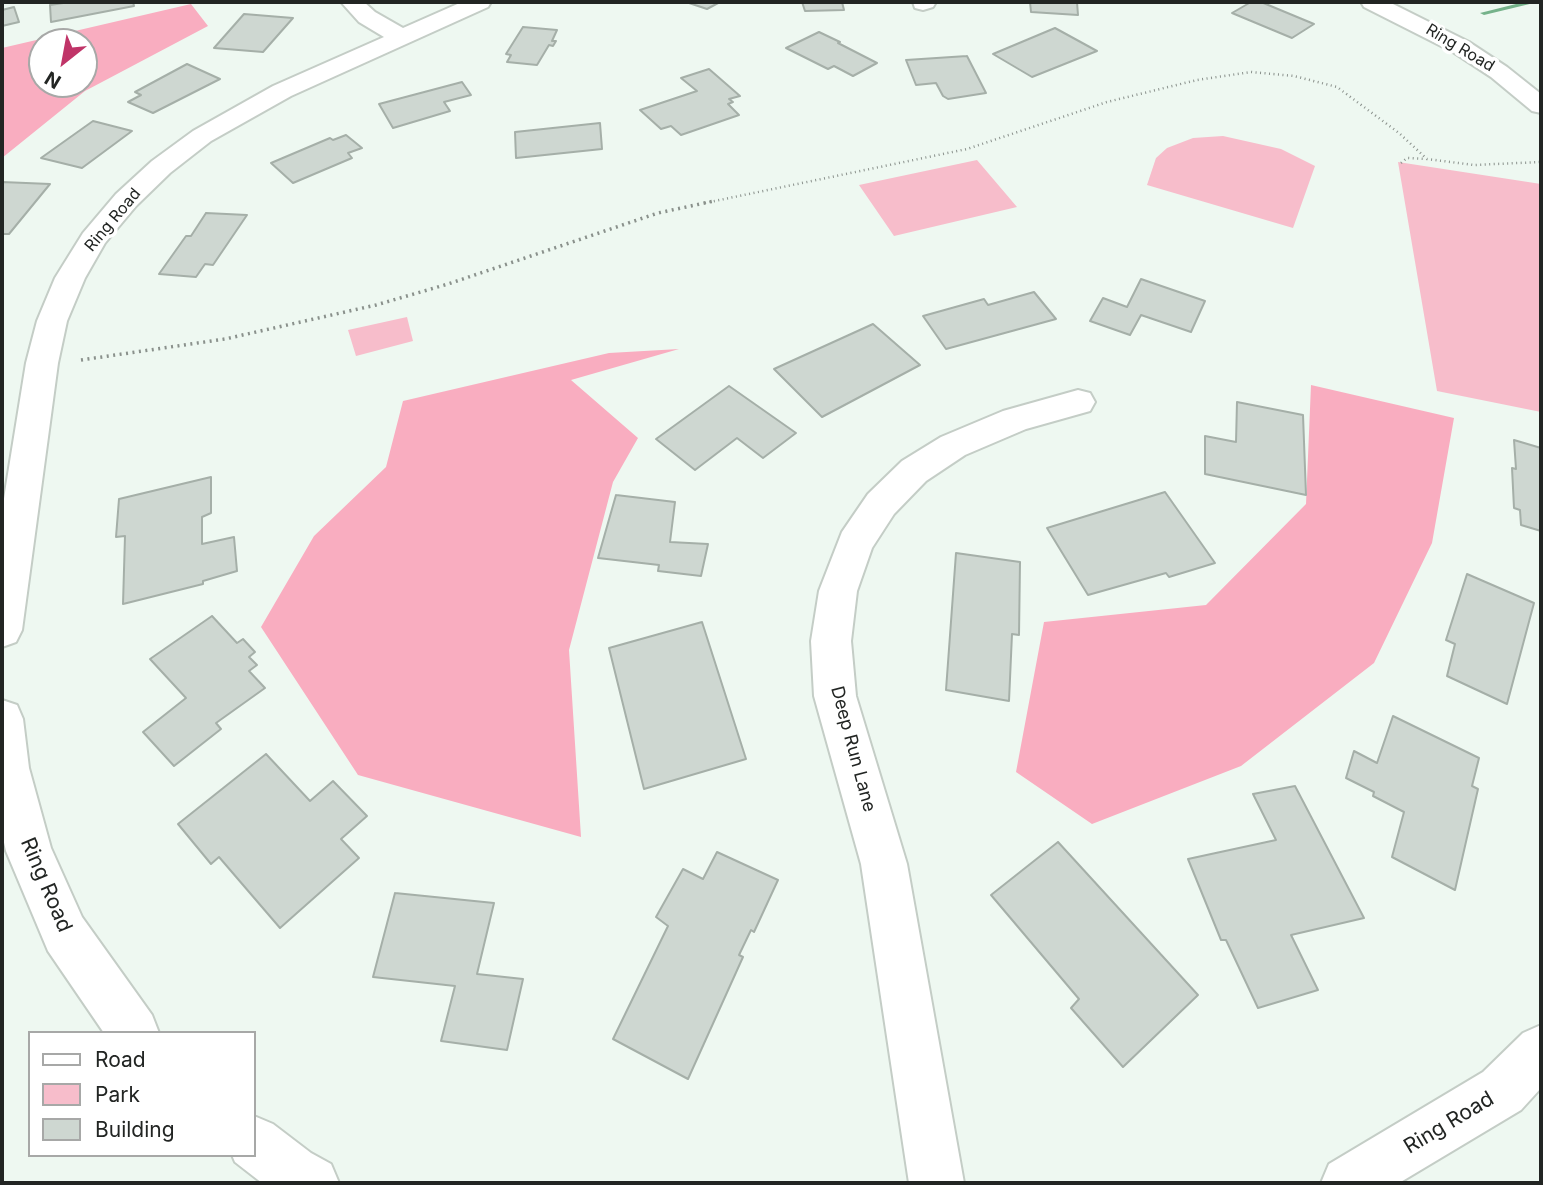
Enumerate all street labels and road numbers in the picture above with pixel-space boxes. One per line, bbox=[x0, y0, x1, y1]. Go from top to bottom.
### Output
street label: Ring Road bbox=[1422, 20, 1498, 76]
street label: Ring Road bbox=[81, 185, 145, 255]
street label: Deep Run Lane bbox=[826, 684, 880, 814]
street label: Ring Road bbox=[15, 834, 77, 936]
street label: Ring Road bbox=[1399, 1086, 1499, 1160]

